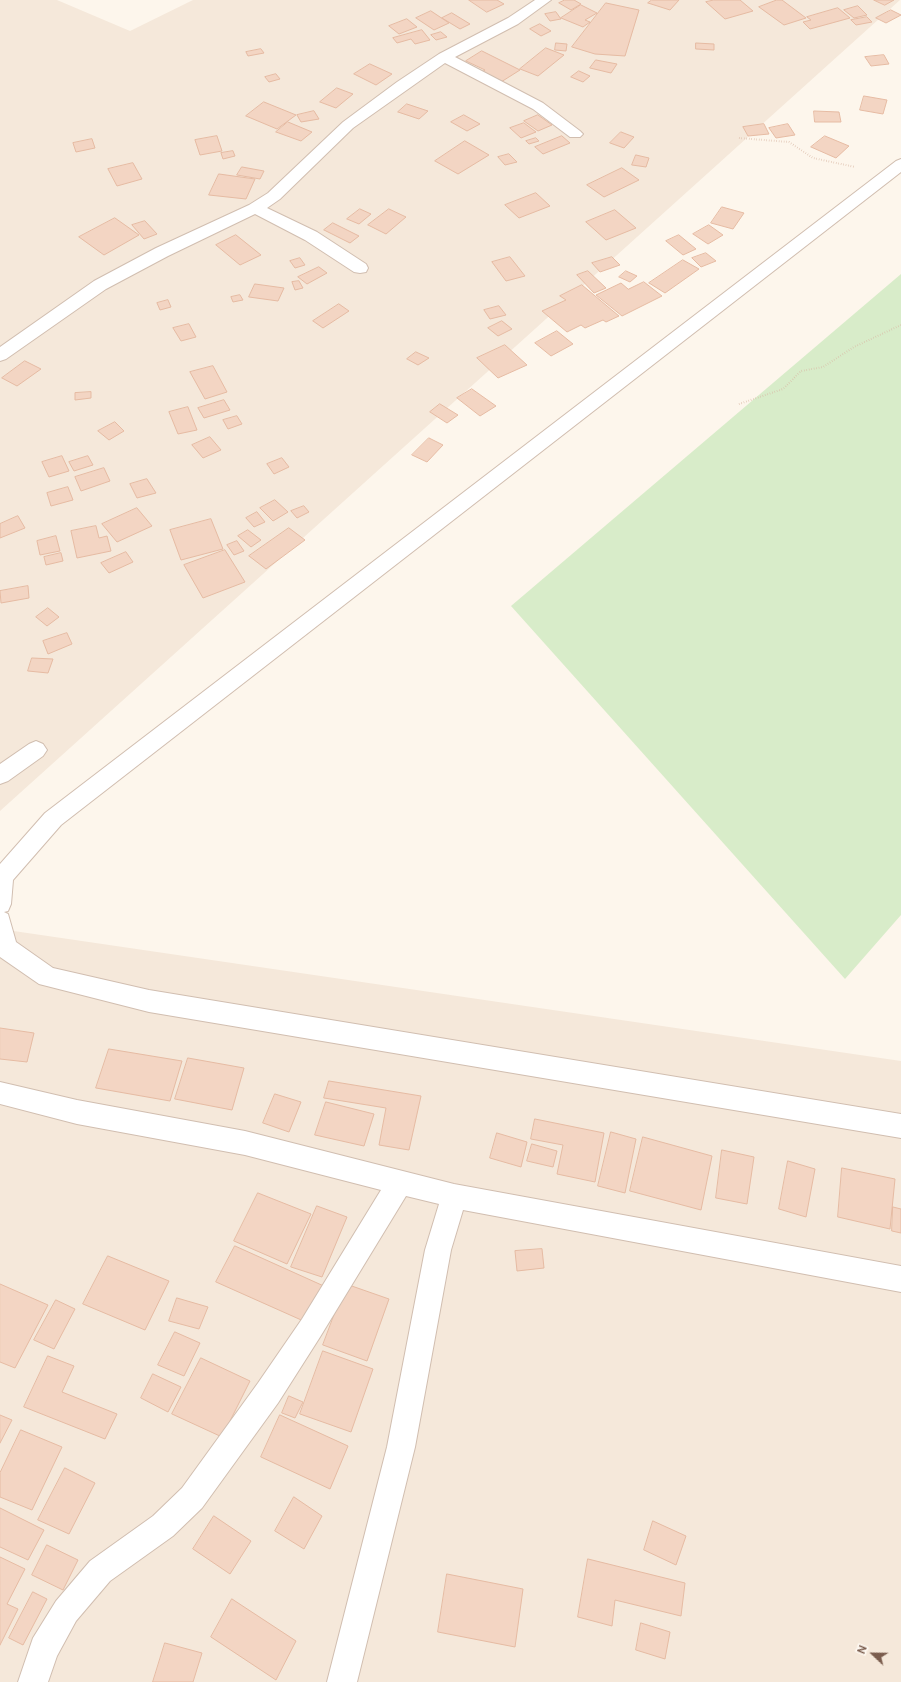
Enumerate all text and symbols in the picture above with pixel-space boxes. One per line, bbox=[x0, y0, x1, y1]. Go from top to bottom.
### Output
north arrow bbox=[853, 1634, 893, 1674]
text: N bbox=[854, 1643, 870, 1656]

